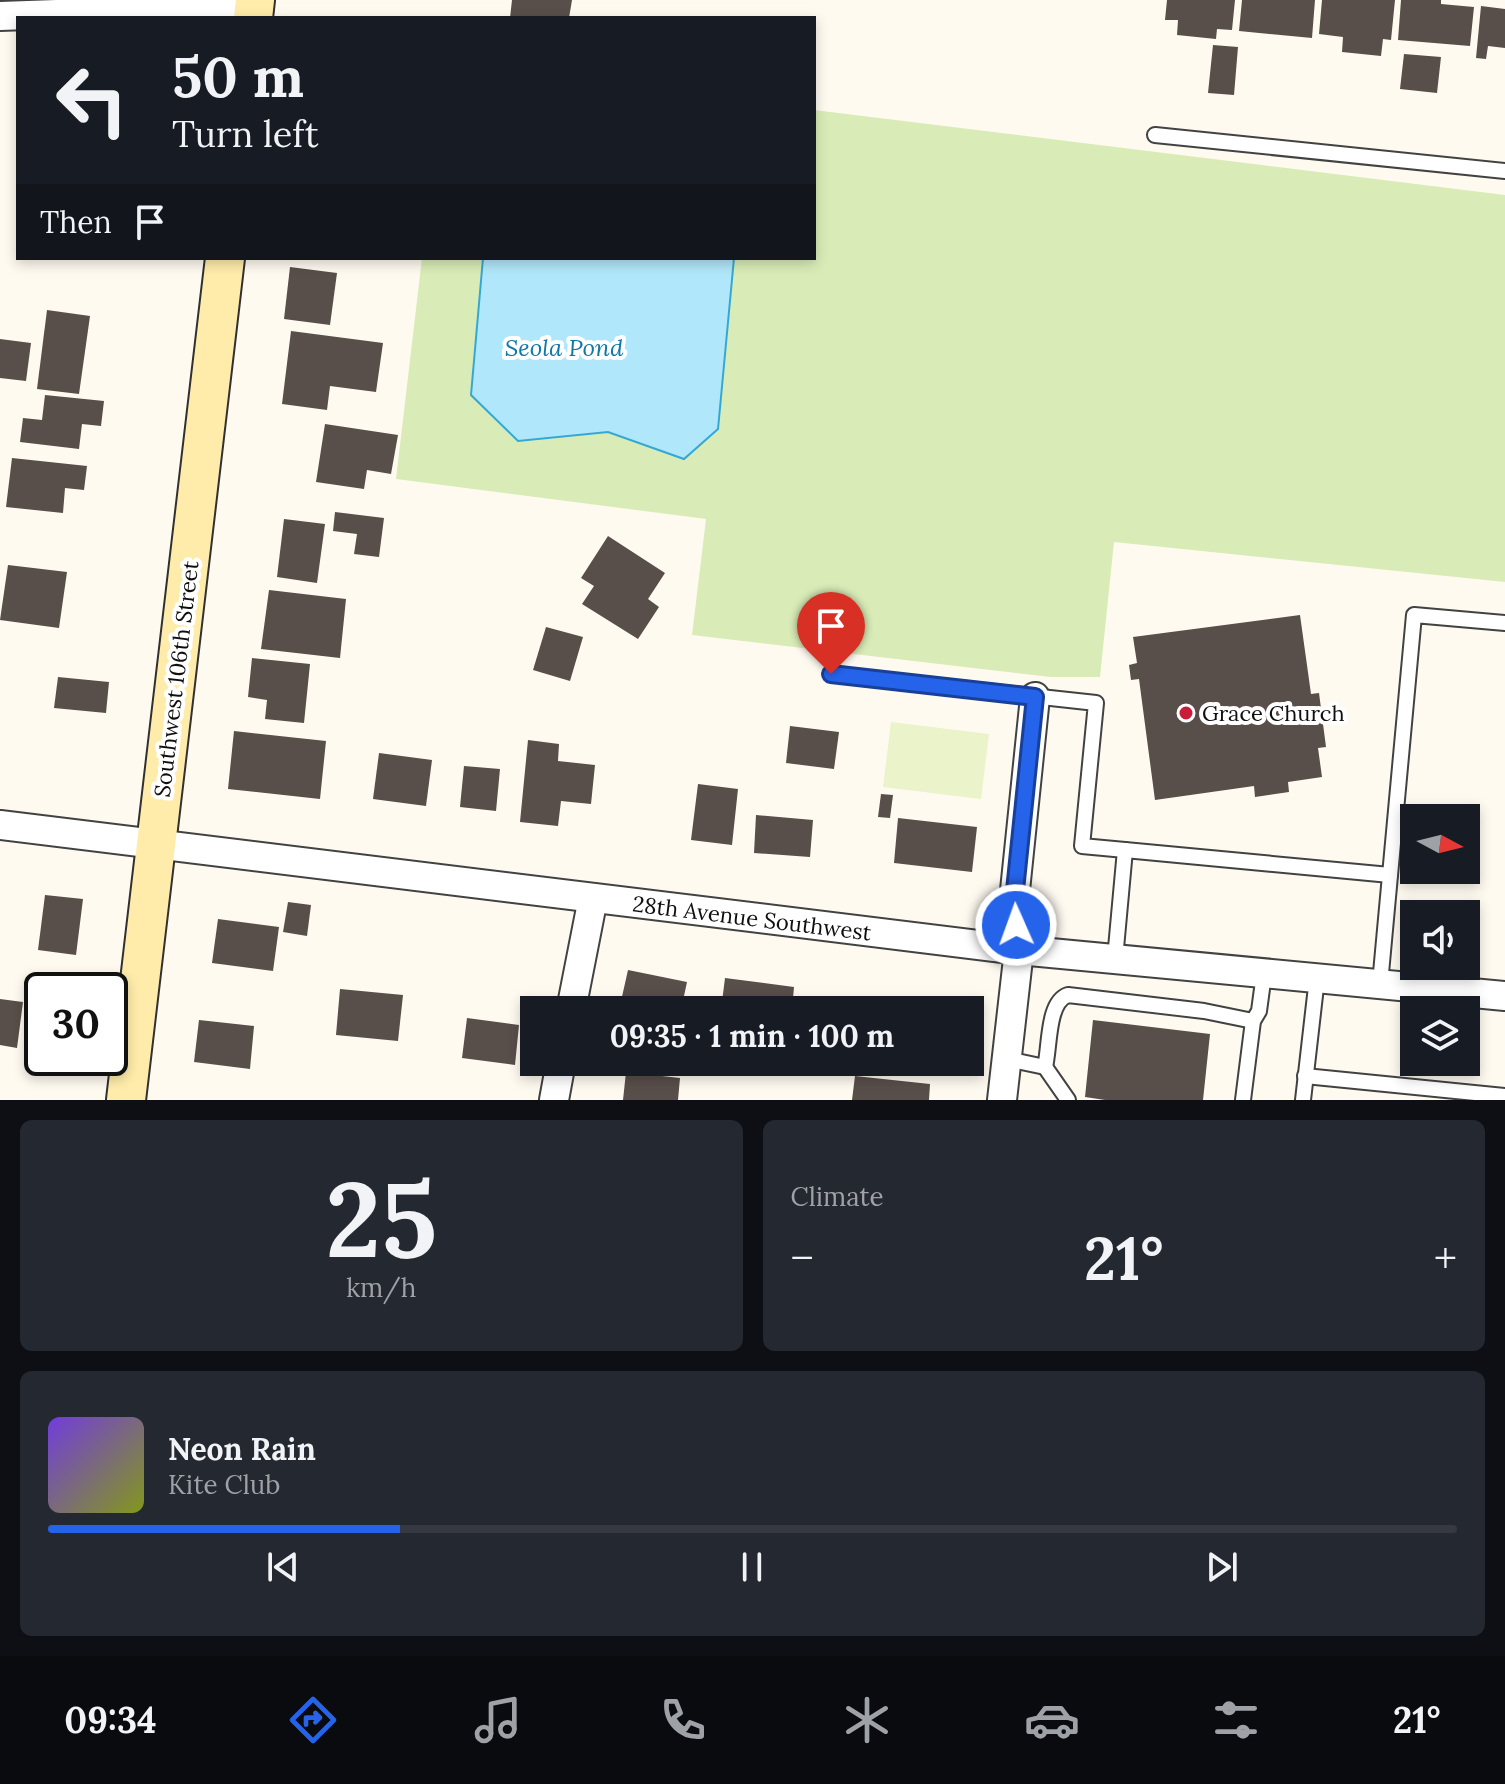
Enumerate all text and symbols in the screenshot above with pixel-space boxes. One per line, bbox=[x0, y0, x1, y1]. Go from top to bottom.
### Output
text: 50 m bbox=[172, 41, 304, 112]
icon: left bbox=[40, 48, 144, 152]
text: Turn left bbox=[172, 111, 319, 157]
icon: arrive bbox=[128, 200, 172, 244]
text: Then bbox=[40, 203, 112, 241]
water label: Seola Pond bbox=[505, 332, 624, 363]
street label: Southwest 106th Street bbox=[148, 559, 204, 799]
pin bbox=[797, 592, 865, 674]
icon: arrive bbox=[809, 604, 853, 648]
place label: Grace Church bbox=[1202, 699, 1345, 727]
marker: Grace Church bbox=[1177, 704, 1195, 722]
north arrow bbox=[1400, 804, 1480, 884]
map controls bbox=[1400, 804, 1480, 1076]
position arrow bbox=[974, 883, 1058, 967]
street label: 28th Avenue Southwest bbox=[631, 889, 873, 947]
button: sound bbox=[1400, 900, 1480, 980]
speed limit sign: 30 bbox=[24, 972, 128, 1076]
button: layers bbox=[1400, 996, 1480, 1076]
text: 09:35 · 1 min · 100 m bbox=[610, 1017, 894, 1055]
text: 25 bbox=[325, 1152, 437, 1285]
text: Climate bbox=[791, 1180, 884, 1213]
text: 21° bbox=[1084, 1220, 1163, 1296]
text: − bbox=[791, 1230, 814, 1286]
text: + bbox=[1434, 1230, 1457, 1286]
text: km/h bbox=[346, 1271, 416, 1304]
text: Neon Rain bbox=[168, 1430, 316, 1468]
text: Kite Club bbox=[168, 1468, 280, 1501]
icon: previous bbox=[261, 1545, 305, 1589]
icon: pause bbox=[730, 1545, 774, 1589]
icon: next bbox=[1200, 1545, 1244, 1589]
icon: directions bbox=[285, 1692, 341, 1748]
icon: music bbox=[470, 1692, 526, 1748]
icon: phone bbox=[655, 1692, 711, 1748]
icon: climate bbox=[839, 1692, 895, 1748]
icon: car bbox=[1024, 1692, 1080, 1748]
icon: filters bbox=[1208, 1692, 1264, 1748]
text: 09:34 bbox=[64, 1697, 157, 1743]
text: 21° bbox=[1393, 1697, 1441, 1743]

